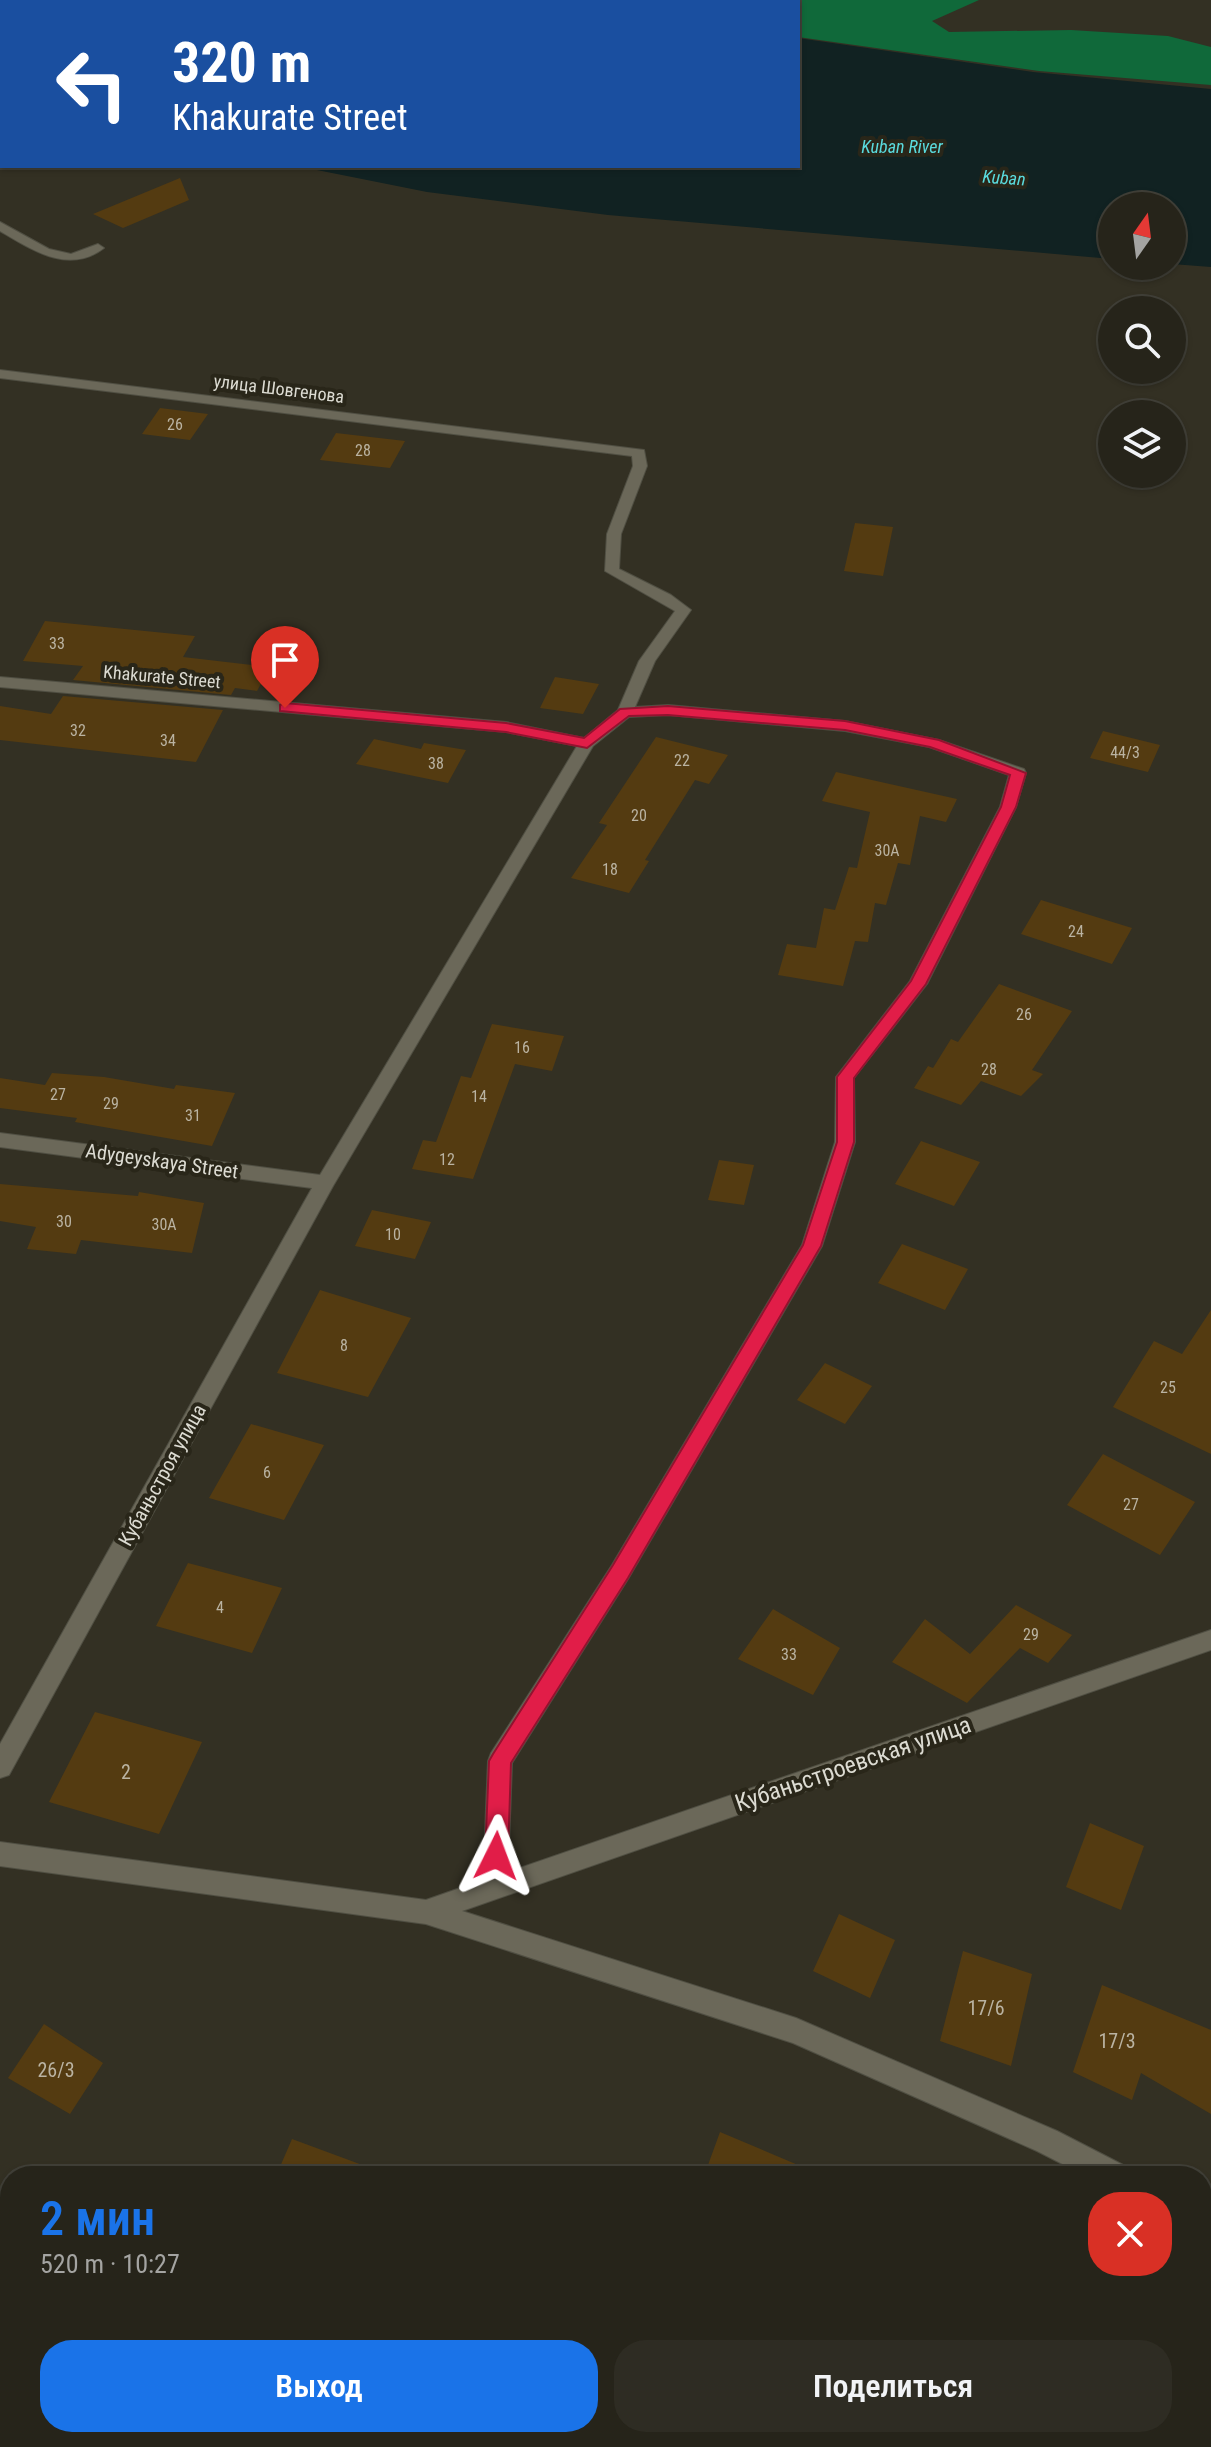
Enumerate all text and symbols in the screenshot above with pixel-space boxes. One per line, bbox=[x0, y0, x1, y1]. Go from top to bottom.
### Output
text: 320 m bbox=[172, 30, 311, 96]
icon: left bbox=[40, 32, 144, 136]
text: Khakurate Street bbox=[172, 97, 408, 139]
water label: Kuban River bbox=[861, 136, 943, 157]
water label: Kuban bbox=[982, 166, 1026, 189]
north arrow bbox=[1098, 192, 1186, 280]
map controls bbox=[1098, 192, 1186, 488]
button: search bbox=[1098, 296, 1186, 384]
street label: улица Шовгенова bbox=[213, 370, 345, 407]
button: layers bbox=[1098, 400, 1186, 488]
house number: 26 bbox=[167, 415, 183, 434]
house number: 28 bbox=[355, 441, 371, 460]
pin bbox=[251, 626, 319, 708]
house number: 33 bbox=[49, 634, 65, 653]
icon: arrive bbox=[263, 638, 307, 682]
street label: Khakurate Street bbox=[102, 661, 222, 692]
house number: 32 bbox=[70, 721, 86, 740]
house number: 34 bbox=[160, 731, 176, 750]
house number: 44/3 bbox=[1110, 743, 1140, 762]
house number: 22 bbox=[674, 751, 690, 770]
house number: 38 bbox=[428, 754, 444, 773]
house number: 20 bbox=[631, 806, 647, 825]
house number: 30А bbox=[874, 841, 900, 860]
house number: 18 bbox=[602, 860, 618, 879]
house number: 24 bbox=[1068, 922, 1084, 941]
house number: 26 bbox=[1016, 1005, 1032, 1024]
house number: 16 bbox=[514, 1038, 530, 1057]
house number: 28 bbox=[981, 1060, 997, 1079]
house number: 27 bbox=[50, 1085, 66, 1104]
house number: 14 bbox=[471, 1087, 487, 1106]
house number: 29 bbox=[103, 1094, 119, 1113]
house number: 31 bbox=[185, 1106, 201, 1125]
street label: Adygeyskaya Street bbox=[84, 1138, 240, 1184]
house number: 12 bbox=[439, 1150, 455, 1169]
house number: 30 bbox=[56, 1212, 72, 1231]
house number: 30А bbox=[151, 1215, 177, 1234]
house number: 10 bbox=[385, 1225, 401, 1244]
house number: 8 bbox=[340, 1336, 348, 1355]
house number: 25 bbox=[1160, 1378, 1176, 1397]
street label: Кубаньстроя улица bbox=[113, 1400, 211, 1550]
house number: 6 bbox=[263, 1463, 271, 1482]
house number: 27 bbox=[1123, 1495, 1139, 1514]
house number: 4 bbox=[216, 1598, 224, 1617]
house number: 29 bbox=[1023, 1625, 1039, 1644]
house number: 33 bbox=[781, 1645, 797, 1664]
street label: Кубаньстроевская улица bbox=[731, 1710, 975, 1818]
house number: 2 bbox=[121, 1760, 131, 1784]
position arrow bbox=[454, 1814, 538, 1898]
house number: 17/6 bbox=[967, 1996, 1005, 2020]
house number: 17/3 bbox=[1098, 2029, 1136, 2053]
house number: 26/3 bbox=[37, 2058, 75, 2082]
text: 2 мин bbox=[40, 2190, 155, 2247]
button: close bbox=[1088, 2192, 1172, 2276]
text: 520 m · 10:27 bbox=[40, 2249, 180, 2279]
button: Выход bbox=[40, 2340, 598, 2432]
button: Поделиться bbox=[614, 2340, 1172, 2432]

